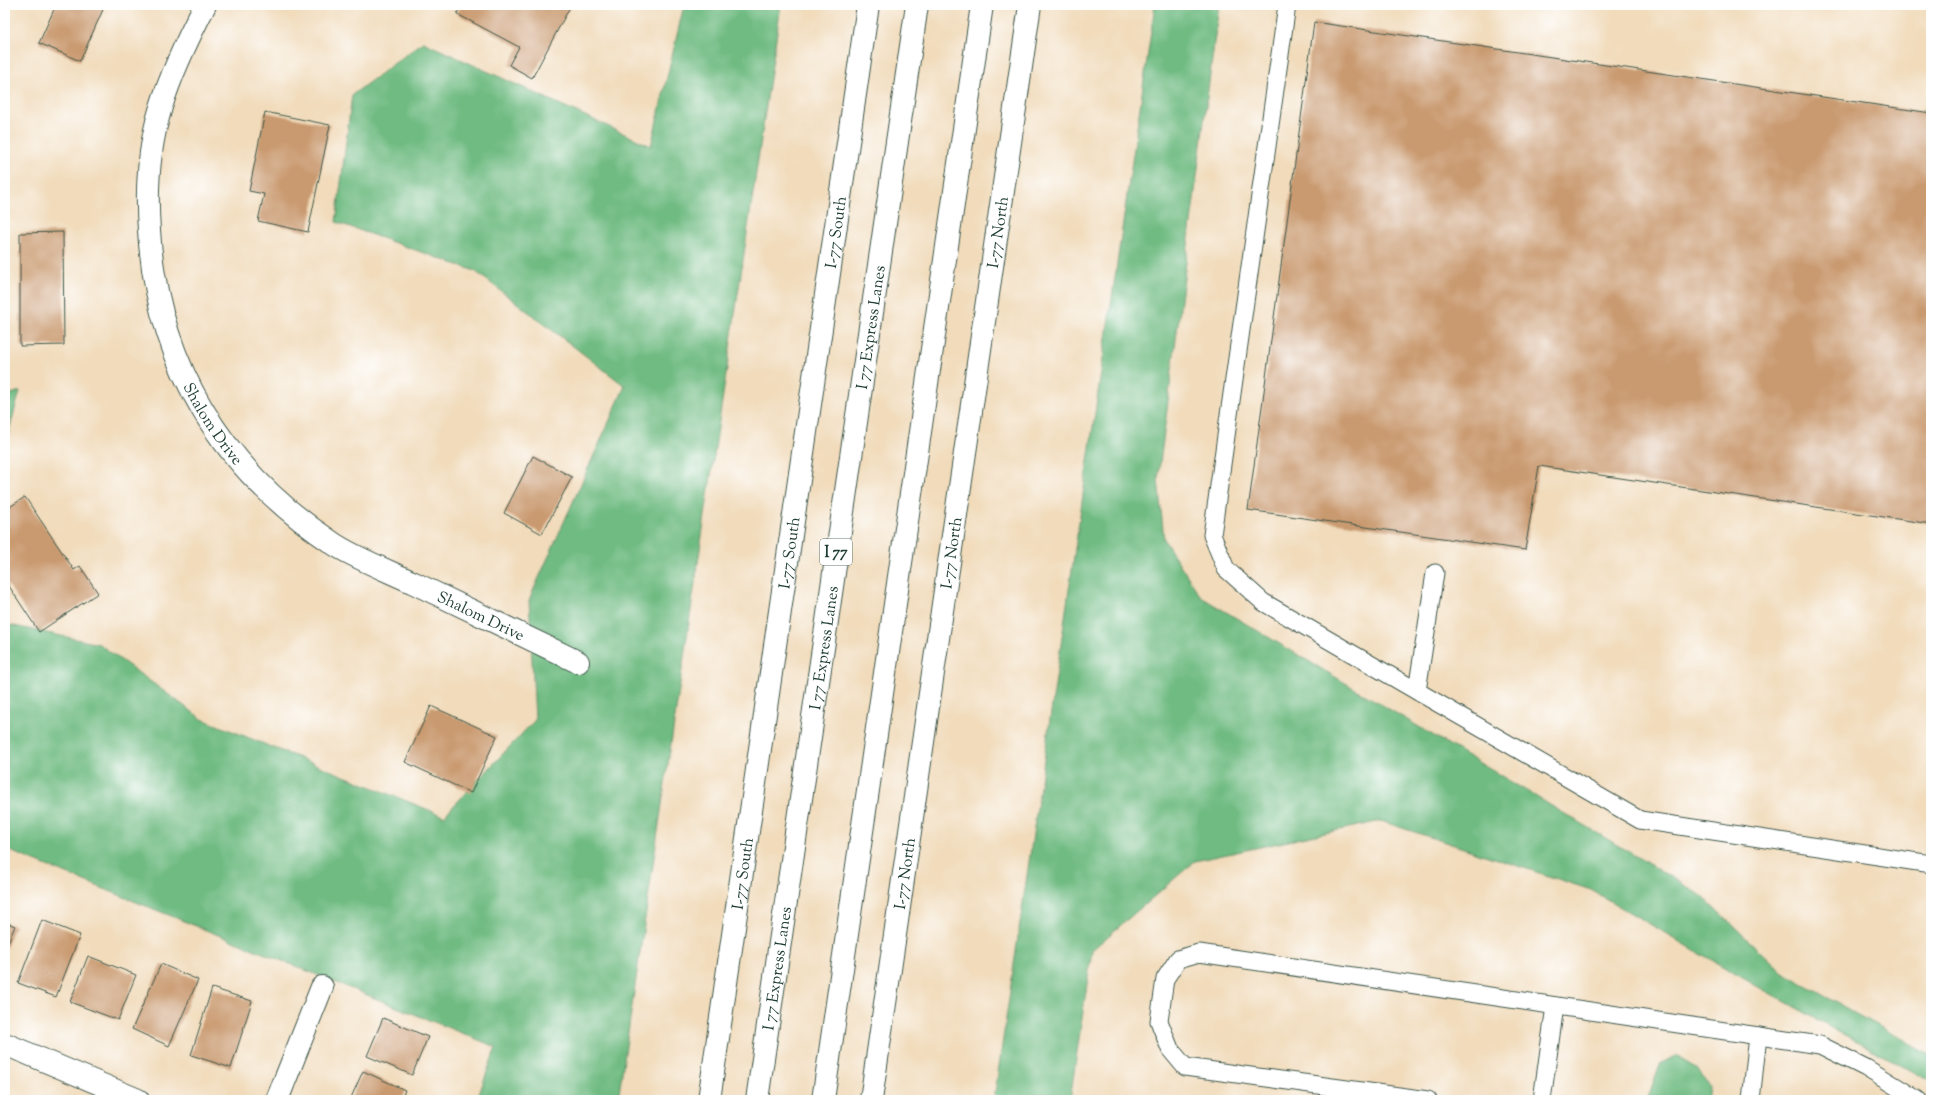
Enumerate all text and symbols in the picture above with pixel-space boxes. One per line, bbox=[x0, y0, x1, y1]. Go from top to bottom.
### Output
street label: I-77 South bbox=[821, 194, 854, 270]
street label: I-77 North bbox=[983, 194, 1016, 270]
street label: I 77 Express Lanes bbox=[852, 264, 893, 391]
street label: Shalom Drive bbox=[176, 379, 247, 471]
street label: I-77 South bbox=[774, 515, 808, 591]
street label: I-77 North bbox=[936, 515, 970, 591]
road number: I 77 bbox=[820, 539, 852, 565]
street label: I 77 Express Lanes bbox=[805, 585, 846, 712]
street label: Shalom Drive bbox=[432, 587, 528, 648]
street label: I-77 South bbox=[728, 836, 761, 911]
street label: I-77 North bbox=[890, 836, 923, 911]
street label: I 77 Express Lanes bbox=[758, 905, 799, 1032]

